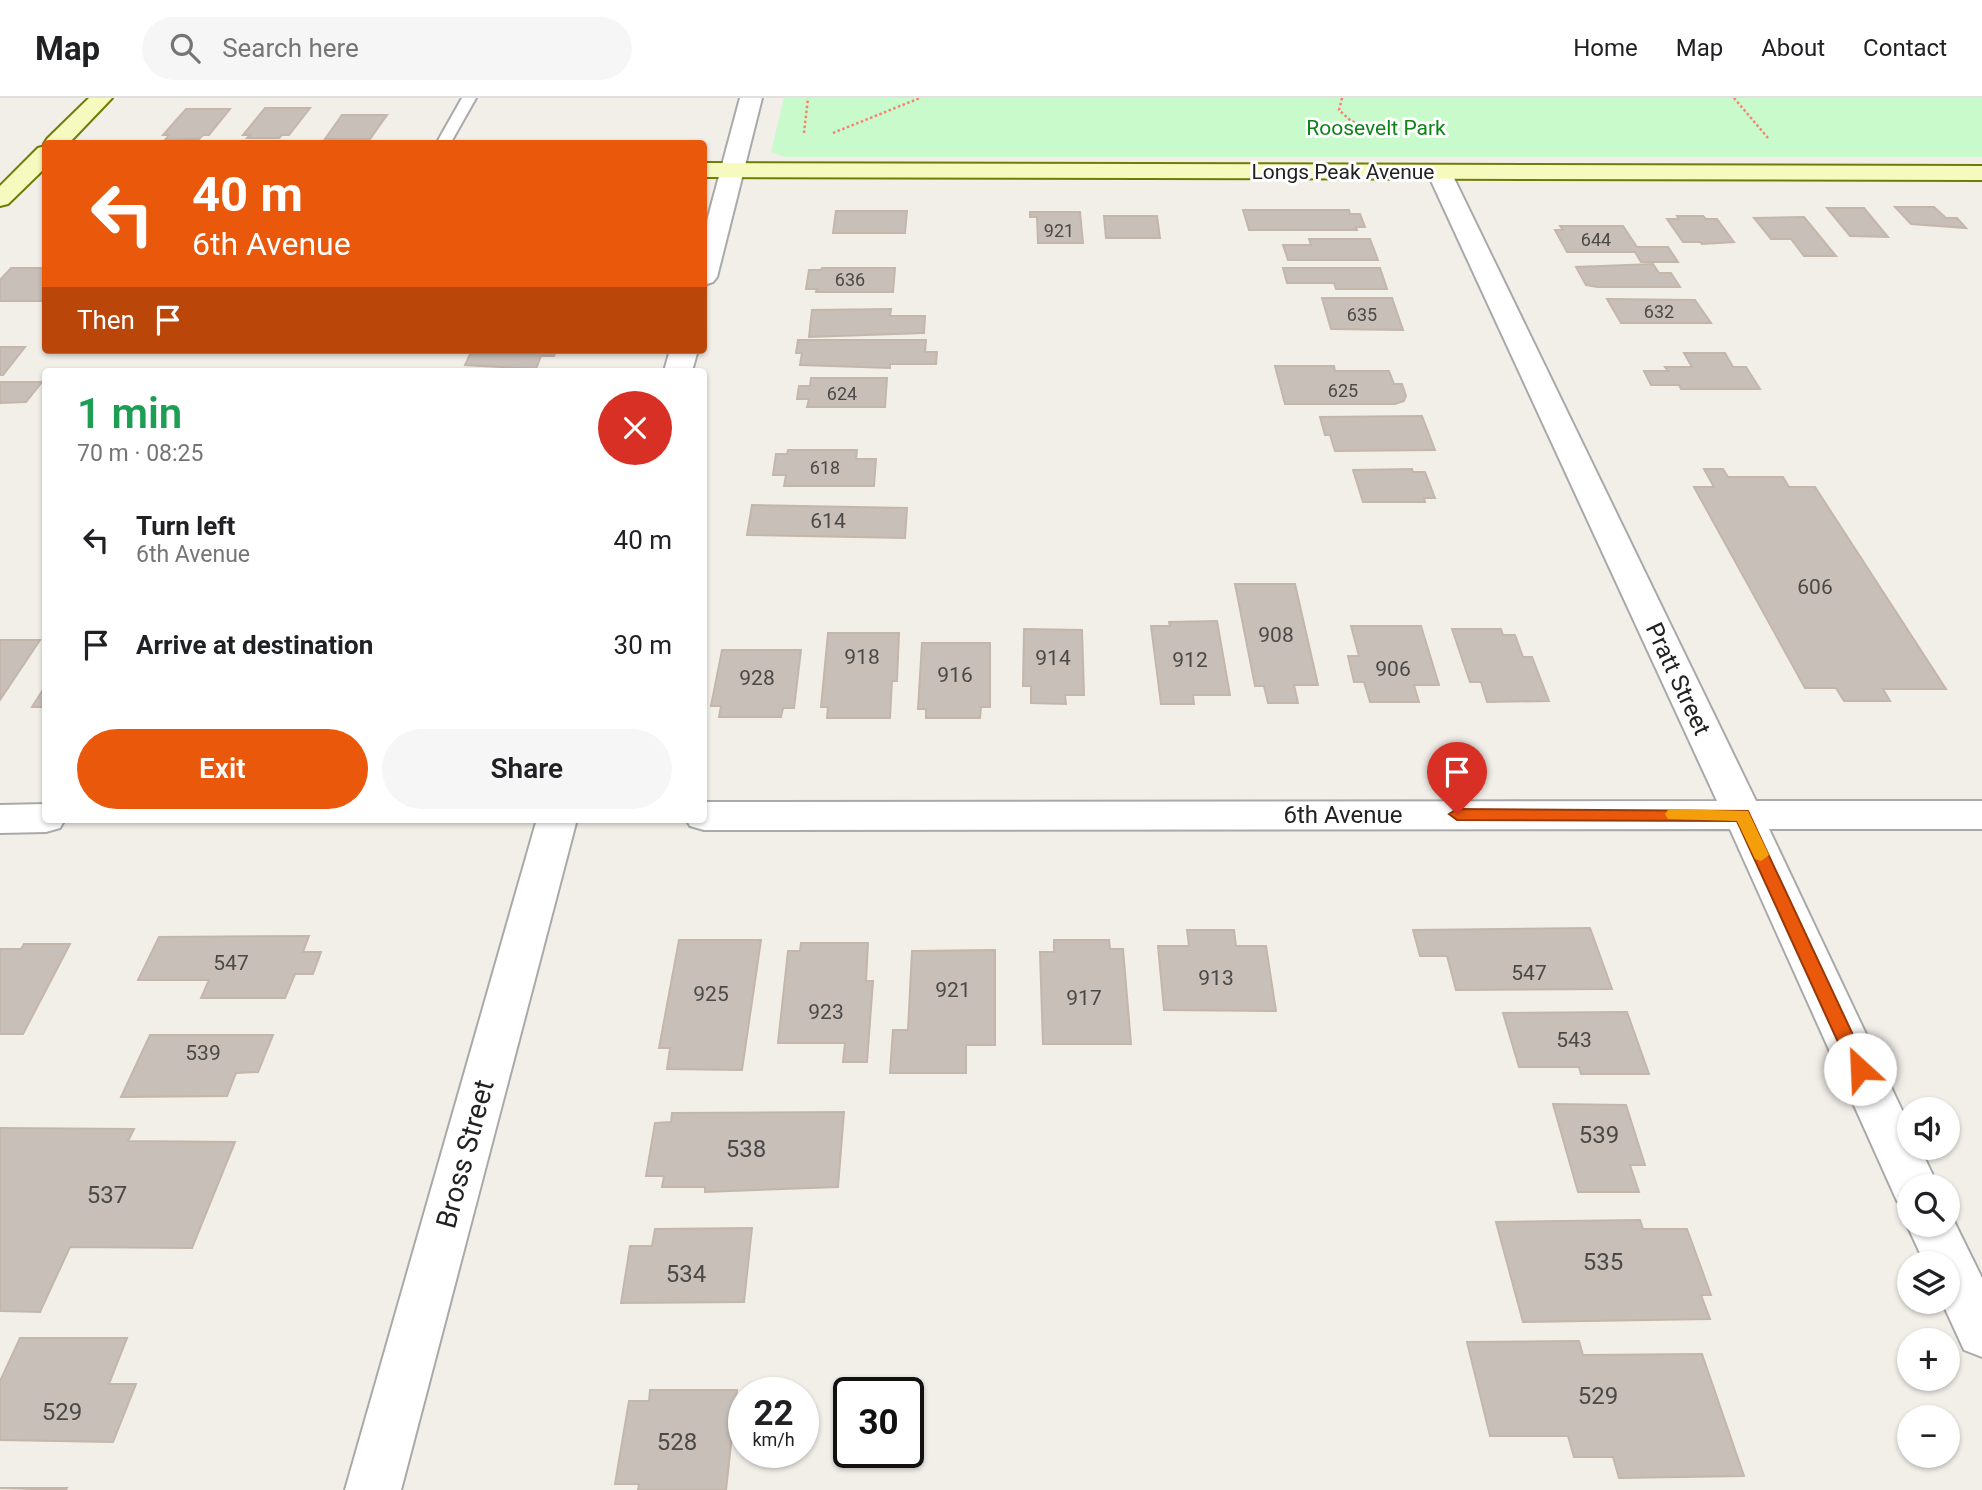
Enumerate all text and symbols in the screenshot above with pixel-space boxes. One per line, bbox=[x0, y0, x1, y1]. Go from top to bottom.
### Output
search box bbox=[142, 17, 632, 80]
text: Map bbox=[35, 29, 100, 68]
icon: search bbox=[166, 29, 204, 67]
text: Search here bbox=[222, 33, 359, 63]
text: Home bbox=[1573, 34, 1638, 62]
text: Map bbox=[1676, 34, 1723, 62]
text: About bbox=[1761, 34, 1825, 62]
text: Contact bbox=[1863, 34, 1947, 62]
park label: Roosevelt Park bbox=[1306, 116, 1446, 140]
street label: Longs Peak Avenue bbox=[1252, 160, 1434, 184]
text: 40 m bbox=[192, 166, 303, 223]
icon: left bbox=[77, 168, 168, 259]
house number: 921 bbox=[1044, 220, 1074, 241]
text: 6th Avenue bbox=[192, 225, 351, 263]
house number: 644 bbox=[1581, 229, 1611, 250]
house number: 636 bbox=[835, 269, 865, 290]
icon: arrive bbox=[149, 301, 187, 339]
house number: 632 bbox=[1644, 301, 1674, 322]
house number: 635 bbox=[1347, 304, 1377, 325]
text: Then bbox=[77, 305, 135, 335]
house number: 625 bbox=[1328, 380, 1358, 401]
house number: 624 bbox=[827, 383, 857, 404]
text: 1 min bbox=[77, 389, 182, 438]
button: close bbox=[598, 391, 672, 465]
text: 70 m · 08:25 bbox=[77, 440, 203, 467]
house number: 618 bbox=[810, 457, 840, 478]
house number: 614 bbox=[810, 509, 846, 533]
text: Turn left bbox=[136, 511, 235, 541]
icon: left bbox=[77, 521, 115, 559]
text: 40 m bbox=[614, 525, 672, 555]
text: 6th Avenue bbox=[136, 541, 250, 568]
house number: 606 bbox=[1797, 575, 1833, 599]
street label: Pratt Street bbox=[1640, 618, 1716, 740]
house number: 908 bbox=[1258, 623, 1294, 647]
icon: arrive bbox=[77, 626, 115, 664]
text: Arrive at destination bbox=[136, 630, 373, 660]
text: 30 m bbox=[614, 630, 672, 660]
house number: 918 bbox=[844, 645, 880, 669]
house number: 914 bbox=[1035, 646, 1071, 670]
house number: 912 bbox=[1172, 648, 1208, 672]
house number: 906 bbox=[1375, 657, 1411, 681]
house number: 916 bbox=[937, 663, 973, 687]
house number: 928 bbox=[739, 666, 775, 690]
button: Exit bbox=[77, 729, 368, 809]
button: Share bbox=[382, 729, 672, 809]
pin bbox=[1427, 742, 1487, 814]
icon: arrive bbox=[1438, 753, 1476, 791]
street label: 6th Avenue bbox=[1284, 801, 1403, 829]
house number: 547 bbox=[213, 951, 249, 975]
house number: 547 bbox=[1511, 961, 1547, 985]
house number: 913 bbox=[1198, 966, 1234, 990]
house number: 921 bbox=[935, 978, 971, 1002]
house number: 925 bbox=[693, 982, 729, 1006]
house number: 917 bbox=[1066, 986, 1102, 1010]
house number: 923 bbox=[808, 1000, 844, 1024]
house number: 543 bbox=[1556, 1028, 1592, 1052]
position arrow bbox=[1823, 1032, 1897, 1106]
house number: 539 bbox=[185, 1041, 221, 1065]
street label: Bross Street bbox=[429, 1076, 501, 1232]
map controls bbox=[1897, 1097, 1960, 1468]
button: sound bbox=[1897, 1097, 1960, 1160]
house number: 539 bbox=[1579, 1121, 1619, 1149]
house number: 538 bbox=[726, 1135, 766, 1163]
button: search bbox=[1897, 1174, 1960, 1237]
house number: 537 bbox=[87, 1181, 127, 1209]
house number: 535 bbox=[1583, 1248, 1623, 1276]
button: layers bbox=[1897, 1251, 1960, 1314]
house number: 534 bbox=[666, 1260, 706, 1288]
button: + bbox=[1897, 1328, 1960, 1391]
speed limit sign: 30 bbox=[833, 1377, 924, 1468]
house number: 529 bbox=[1578, 1382, 1618, 1410]
text: 22 bbox=[753, 1393, 794, 1434]
house number: 529 bbox=[42, 1398, 82, 1426]
button: − bbox=[1897, 1405, 1960, 1468]
house number: 528 bbox=[657, 1428, 697, 1456]
text: km/h bbox=[752, 1429, 795, 1450]

